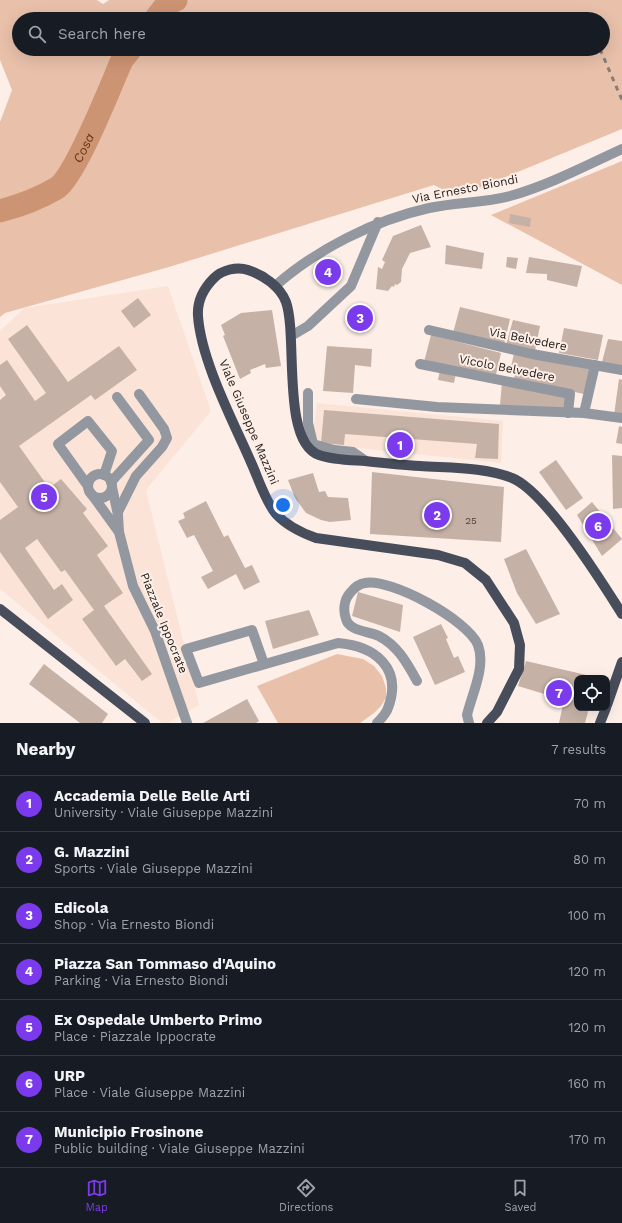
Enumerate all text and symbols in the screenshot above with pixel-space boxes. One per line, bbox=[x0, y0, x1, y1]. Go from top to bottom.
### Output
search box bbox=[12, 12, 610, 56]
icon: search bbox=[26, 23, 48, 45]
text: Search here bbox=[58, 25, 146, 43]
water label: Cosa bbox=[70, 131, 97, 165]
street label: Via Ernesto Biondi bbox=[411, 172, 519, 206]
pin: 4 bbox=[315, 257, 341, 287]
pin: 3 bbox=[347, 303, 373, 333]
street label: Via Belvedere bbox=[488, 325, 568, 353]
street label: Vicolo Belvedere bbox=[458, 352, 556, 384]
street label: Viale Giuseppe Mazzini bbox=[216, 357, 282, 487]
pin: 1 bbox=[387, 430, 413, 460]
pin: 5 bbox=[31, 482, 57, 512]
your location bbox=[273, 495, 293, 515]
pin: 2 bbox=[424, 500, 450, 530]
pin: 6 bbox=[585, 511, 611, 541]
house number: 25 bbox=[465, 515, 477, 526]
street label: Piazzale Ippocrate bbox=[137, 571, 191, 675]
map controls bbox=[574, 675, 610, 711]
button: locate bbox=[574, 675, 610, 711]
pin: 7 bbox=[546, 678, 572, 708]
text: Nearby bbox=[16, 739, 75, 759]
text: 7 results bbox=[551, 742, 606, 757]
text: Accademia Delle Belle Arti bbox=[54, 787, 250, 805]
text: 1 bbox=[26, 796, 32, 811]
text: 70 m bbox=[574, 796, 606, 811]
text: University · Viale Giuseppe Mazzini bbox=[54, 805, 273, 820]
text: G. Mazzini bbox=[54, 843, 129, 861]
text: 2 bbox=[25, 852, 33, 867]
text: 80 m bbox=[573, 852, 606, 867]
text: Sports · Viale Giuseppe Mazzini bbox=[54, 861, 253, 876]
text: Edicola bbox=[54, 899, 108, 917]
text: 3 bbox=[25, 908, 33, 923]
text: 100 m bbox=[568, 908, 606, 923]
text: Shop · Via Ernesto Biondi bbox=[54, 917, 214, 932]
text: Piazza San Tommaso d'Aquino bbox=[54, 955, 276, 973]
text: 4 bbox=[25, 964, 33, 979]
text: 120 m bbox=[568, 964, 606, 979]
text: Parking · Via Ernesto Biondi bbox=[54, 973, 228, 988]
text: Ex Ospedale Umberto Primo bbox=[54, 1011, 262, 1029]
text: 5 bbox=[25, 1020, 33, 1035]
text: 120 m bbox=[568, 1020, 606, 1035]
text: Place · Piazzale Ippocrate bbox=[54, 1029, 216, 1044]
text: URP bbox=[54, 1067, 85, 1085]
text: 6 bbox=[25, 1076, 33, 1091]
text: 160 m bbox=[568, 1076, 606, 1091]
text: Place · Viale Giuseppe Mazzini bbox=[54, 1085, 245, 1100]
text: Municipio Frosinone bbox=[54, 1123, 203, 1141]
text: 7 bbox=[25, 1132, 33, 1147]
text: 170 m bbox=[569, 1132, 606, 1147]
text: Public building · Viale Giuseppe Mazzini bbox=[54, 1141, 305, 1156]
tab: Map bbox=[86, 1177, 108, 1214]
tab: Directions bbox=[279, 1177, 333, 1214]
tab: Saved bbox=[504, 1177, 536, 1214]

